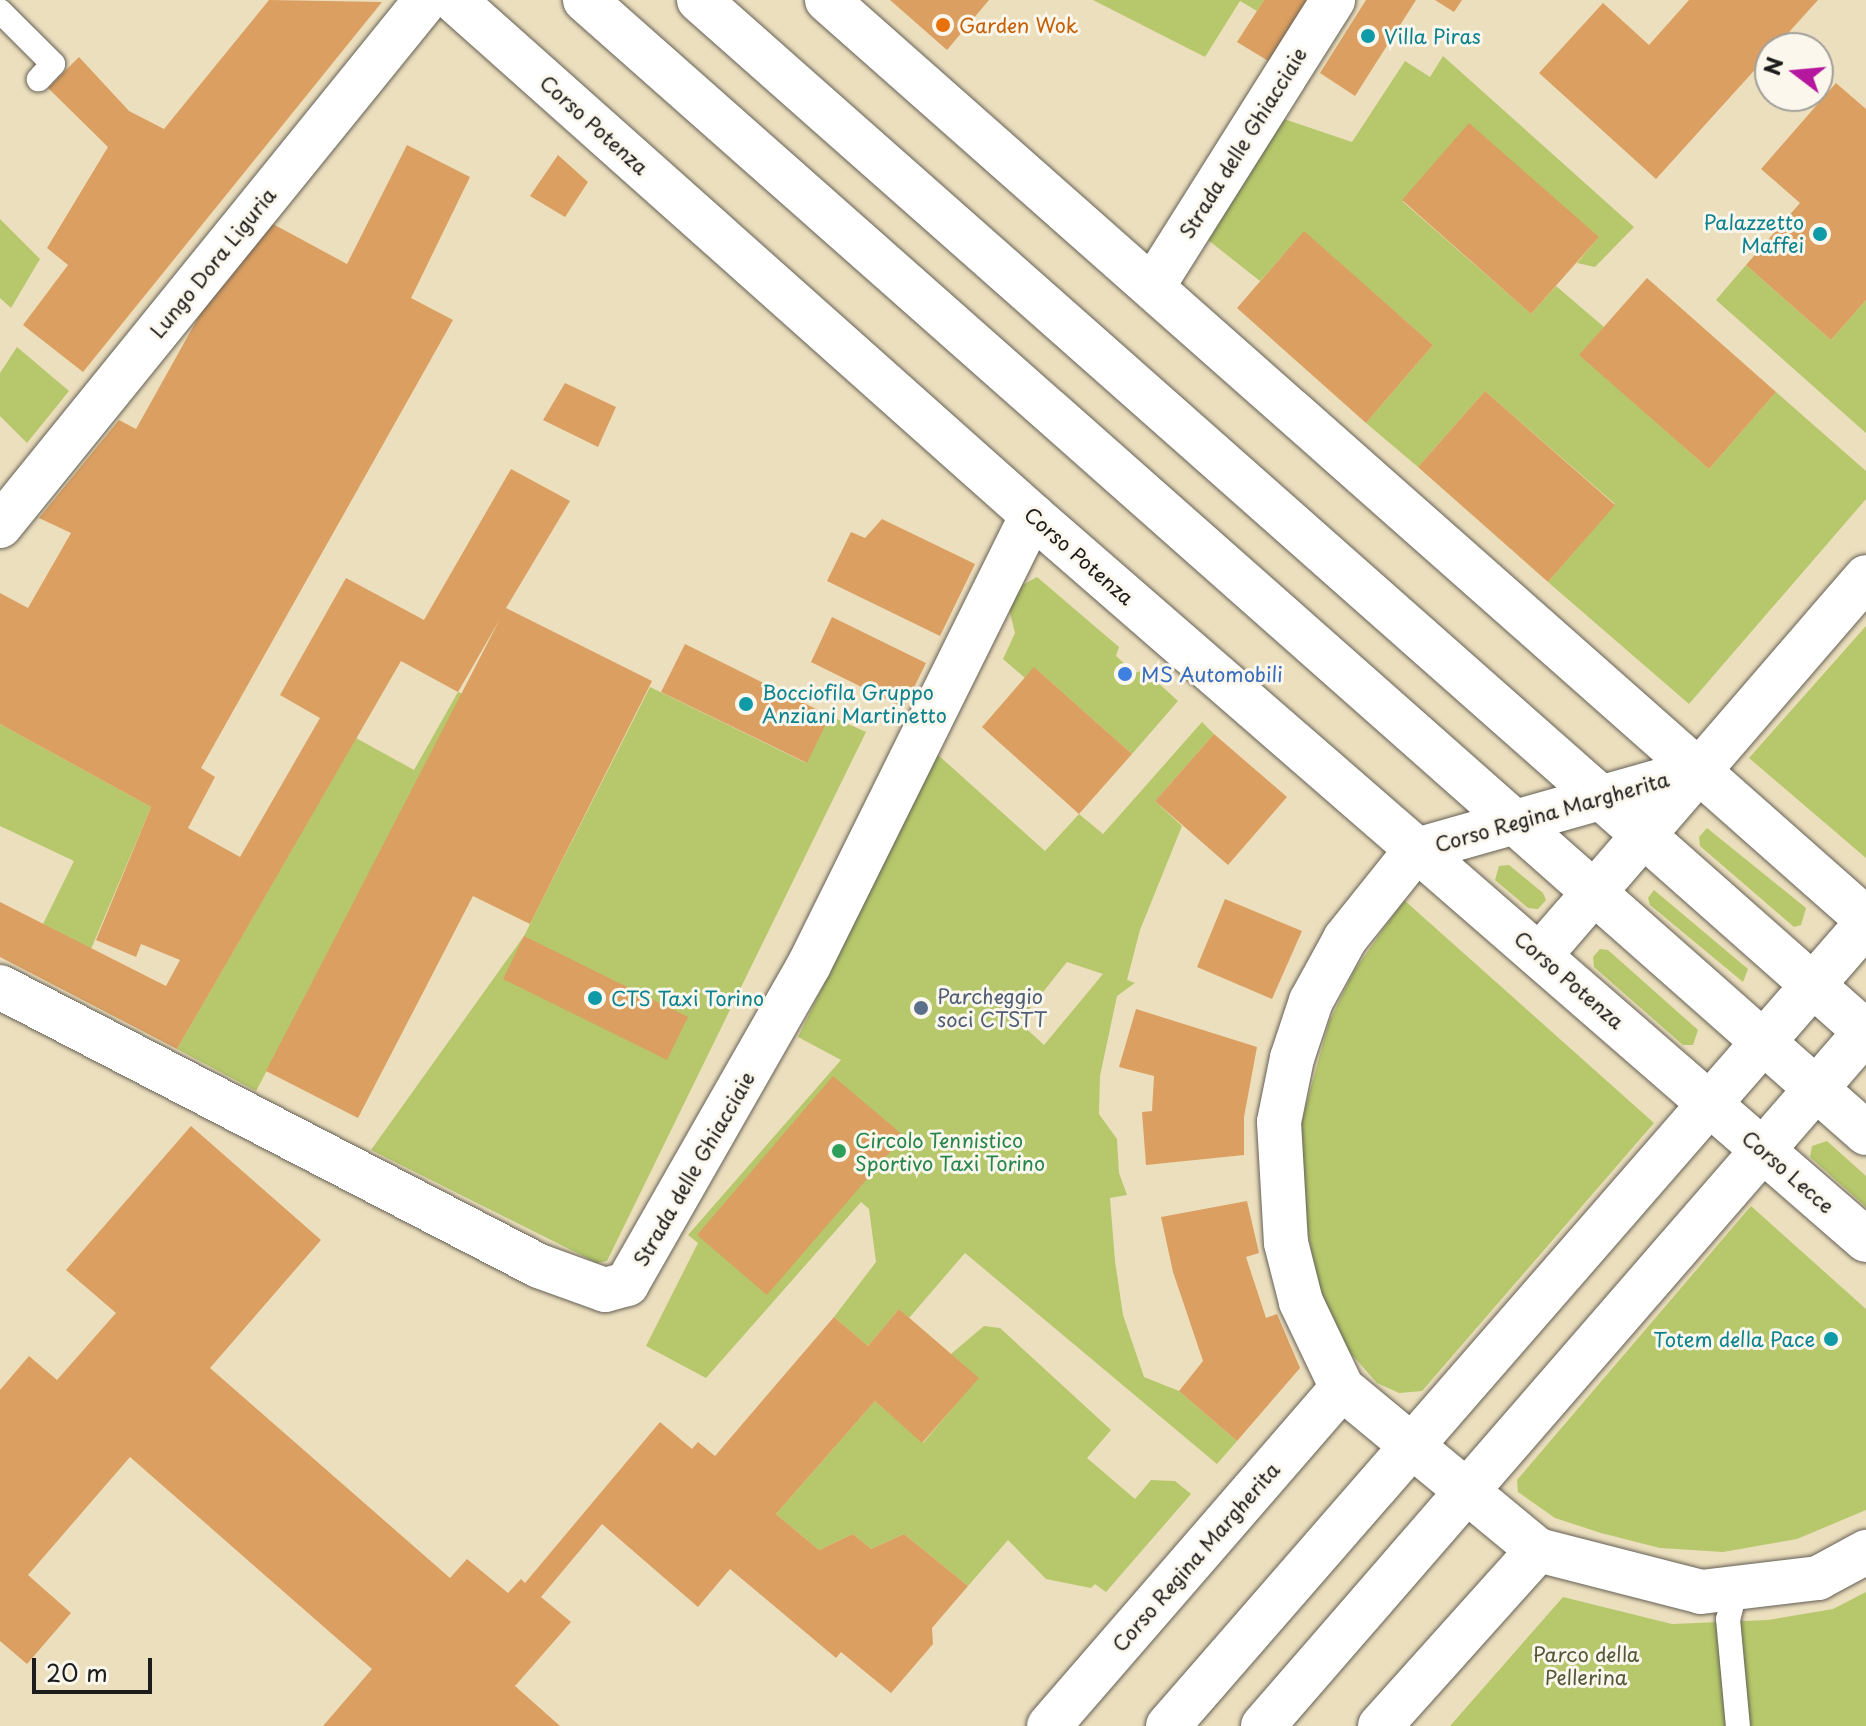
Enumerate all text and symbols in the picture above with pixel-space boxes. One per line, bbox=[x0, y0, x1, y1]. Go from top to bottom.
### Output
place label: Garden Wok bbox=[959, 13, 1079, 37]
marker: Garden Wok bbox=[934, 16, 952, 34]
place label: Villa Piras bbox=[1384, 24, 1481, 48]
marker: Villa Piras bbox=[1359, 27, 1377, 45]
north arrow bbox=[1754, 32, 1834, 112]
street label: Strada delle Ghiacciaie bbox=[1174, 42, 1312, 244]
text: N bbox=[1754, 53, 1791, 79]
street label: Corso Potenza bbox=[535, 70, 653, 180]
street label: Lungo Dora Liguria bbox=[145, 183, 281, 343]
place label: Palazzetto Maffei bbox=[1704, 210, 1804, 257]
marker: Palazzetto Maffei bbox=[1811, 225, 1829, 243]
street label: Corso Potenza bbox=[1019, 502, 1139, 610]
place label: MS Automobili bbox=[1141, 662, 1283, 686]
marker: MS Automobili bbox=[1116, 665, 1134, 683]
place label: Bocciofila Gruppo Anziani Martinetto bbox=[762, 680, 948, 727]
marker: Bocciofila Gruppo Anziani Martinetto bbox=[737, 695, 755, 713]
street label: Corso Regina Margherita bbox=[1433, 767, 1671, 857]
street label: Corso Potenza bbox=[1509, 926, 1629, 1034]
place label: Parcheggio soci CTSTT bbox=[937, 984, 1047, 1031]
place label: CTS Taxi Torino bbox=[611, 986, 764, 1010]
marker: CTS Taxi Torino bbox=[586, 989, 604, 1007]
marker: Parcheggio soci CTSTT bbox=[912, 999, 930, 1017]
street label: Strada delle Ghiacciaie bbox=[628, 1066, 760, 1272]
street label: Corso Lecce bbox=[1737, 1125, 1839, 1219]
place label: Circolo Tennistico Sportivo Taxi Torino bbox=[855, 1128, 1046, 1175]
marker: Circolo Tennistico Sportivo Taxi Torino bbox=[830, 1142, 848, 1160]
place label: Totem della Pace bbox=[1653, 1327, 1815, 1351]
marker: Totem della Pace bbox=[1822, 1330, 1840, 1348]
street label: Corso Regina Margherita bbox=[1108, 1458, 1284, 1656]
scale bar bbox=[36, 1642, 156, 1692]
park label: Parco della Pellerina bbox=[1533, 1642, 1639, 1689]
text: 20 m bbox=[46, 1654, 108, 1690]

